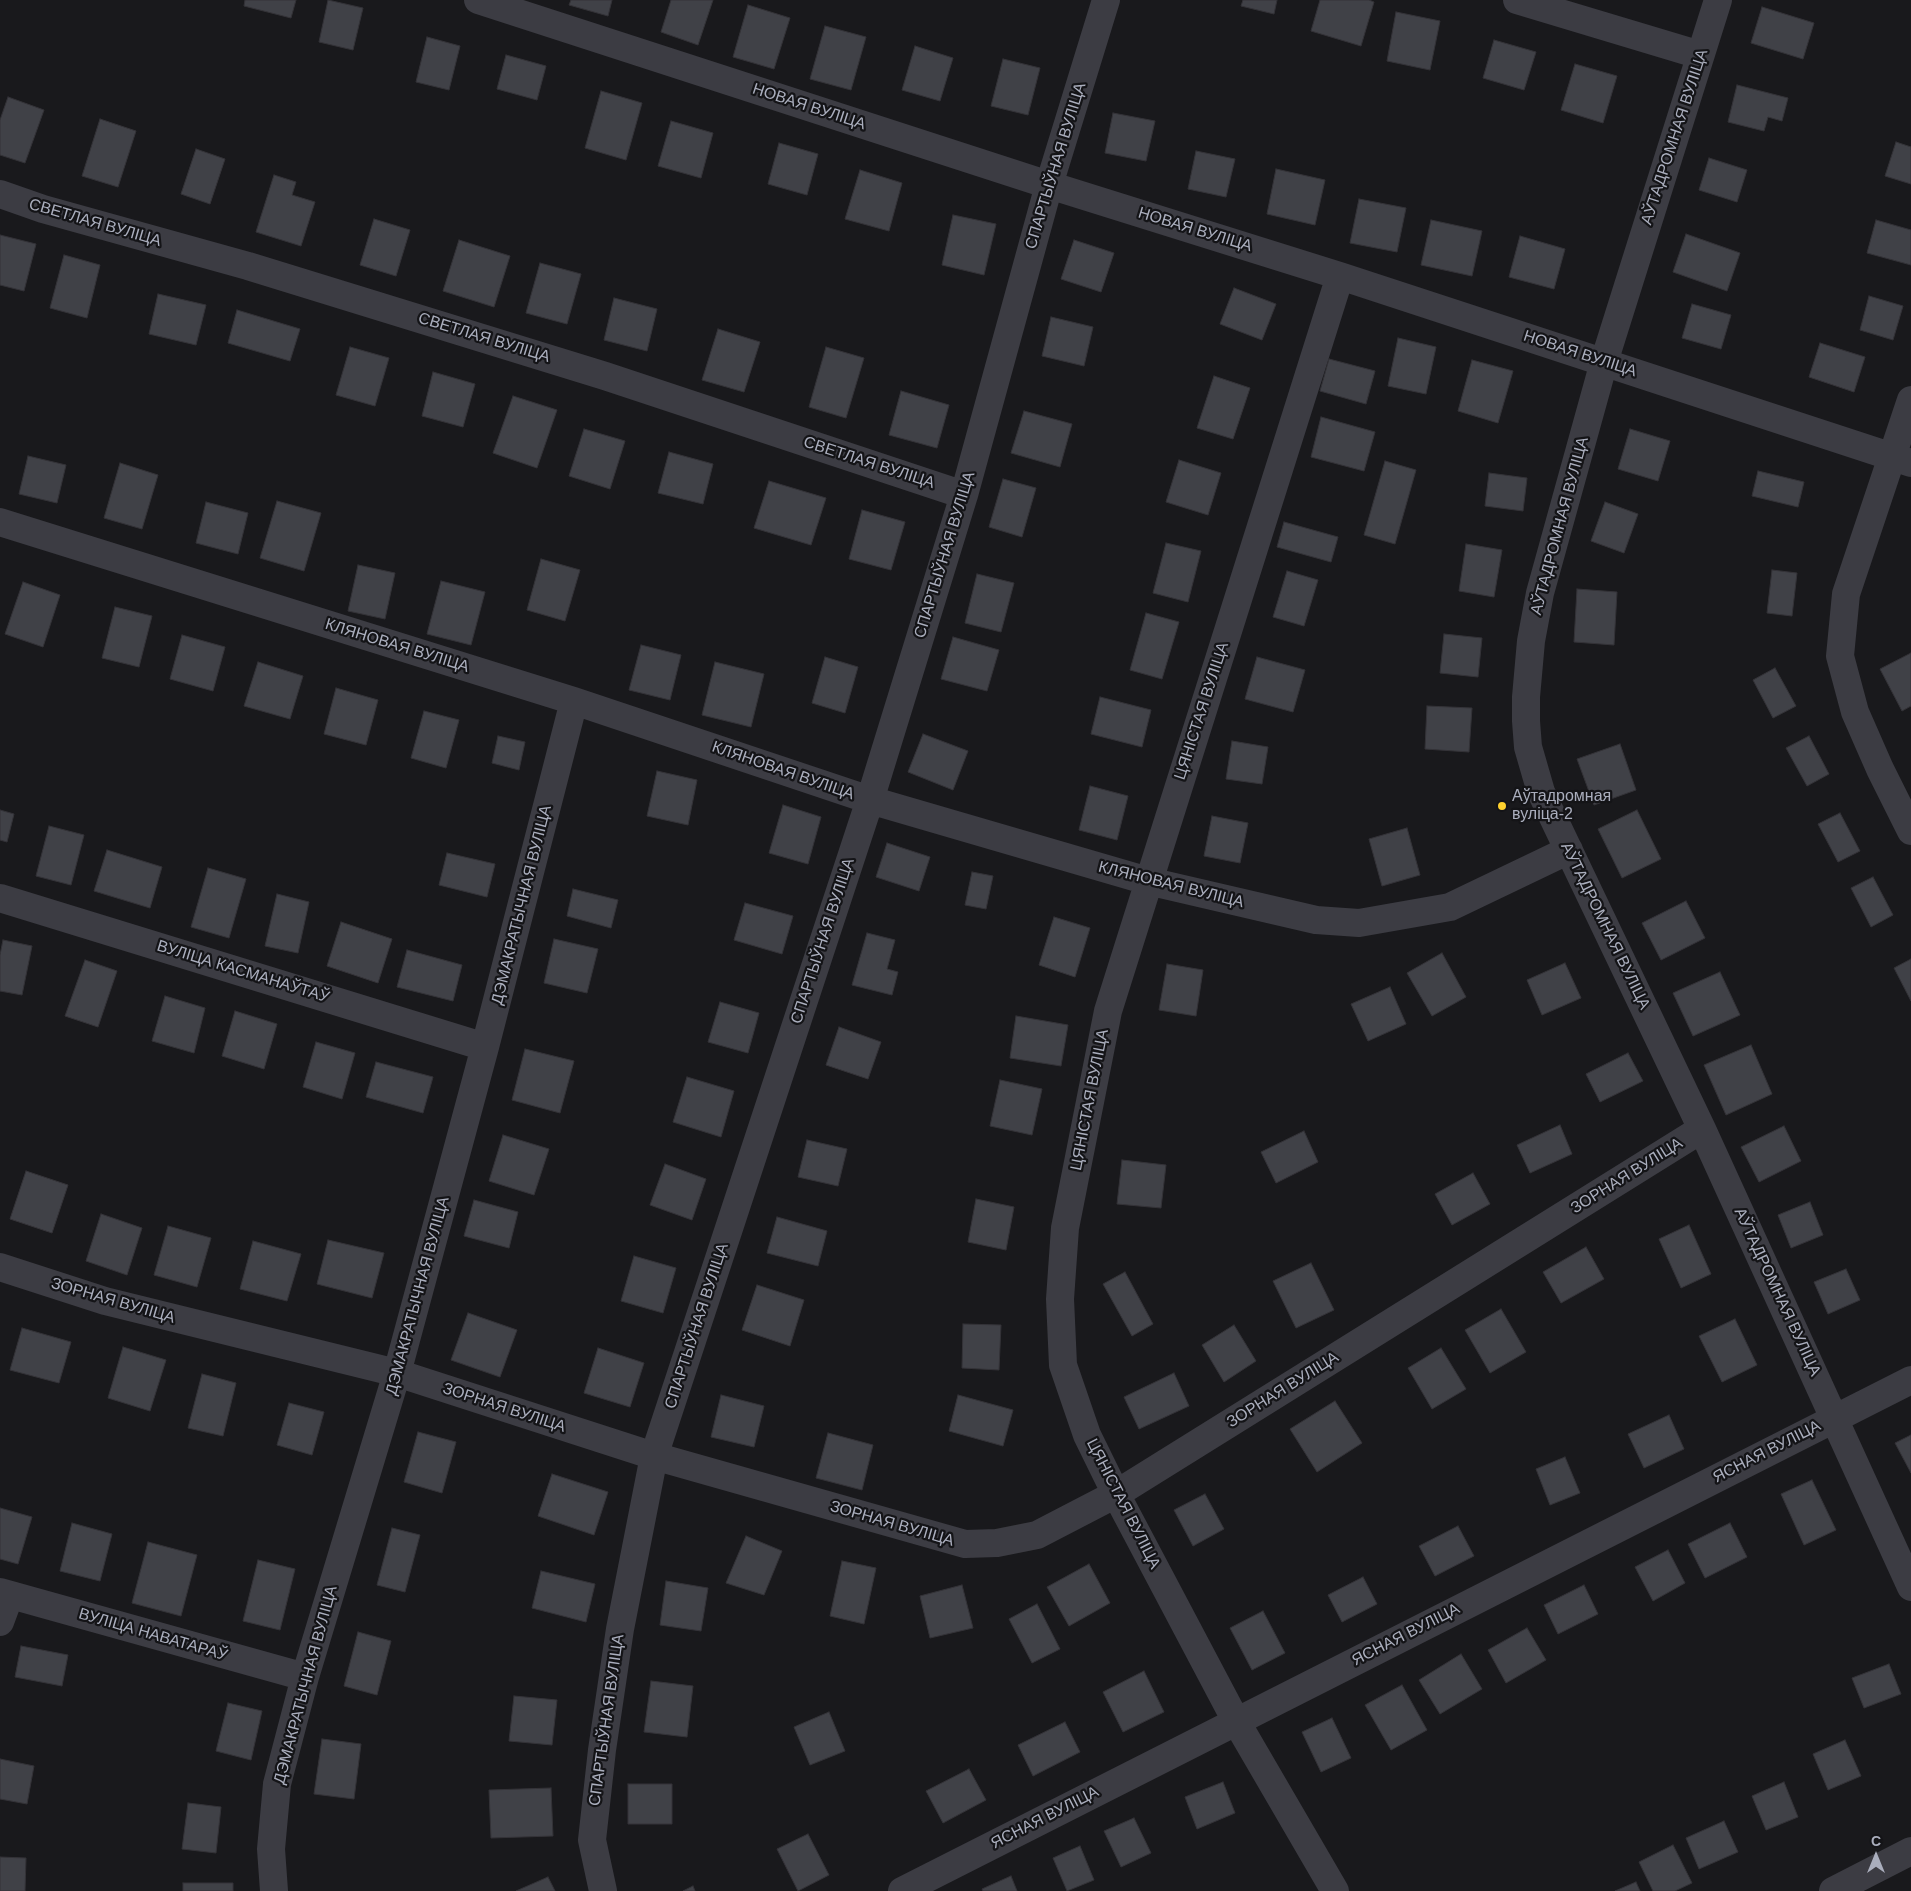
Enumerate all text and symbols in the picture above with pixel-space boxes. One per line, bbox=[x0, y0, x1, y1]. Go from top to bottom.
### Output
street label: АЎТАДРОМНАЯ ВУЛІЦА bbox=[1637, 47, 1713, 227]
street label: НОВАЯ ВУЛІЦА bbox=[750, 80, 868, 134]
street label: СПАРТЫЎНАЯ ВУЛІЦА bbox=[1021, 80, 1091, 252]
street label: СВЕТЛАЯ ВУЛІЦА bbox=[27, 195, 163, 251]
street label: НОВАЯ ВУЛІЦА bbox=[1136, 204, 1254, 256]
street label: СВЕТЛАЯ ВУЛІЦА bbox=[416, 309, 552, 367]
street label: НОВАЯ ВУЛІЦА bbox=[1521, 327, 1639, 381]
street label: СВЕТЛАЯ ВУЛІЦА bbox=[801, 433, 937, 493]
street label: АЎТАДРОМНАЯ ВУЛІЦА bbox=[1527, 435, 1593, 617]
street label: СПАРТЫЎНАЯ ВУЛІЦА bbox=[910, 469, 980, 641]
street label: КЛЯНОВАЯ ВУЛІЦА bbox=[323, 615, 471, 677]
street label: ЦЯНІСТАЯ ВУЛІЦА bbox=[1171, 640, 1233, 782]
street label: КЛЯНОВАЯ ВУЛІЦА bbox=[709, 738, 857, 804]
place label: Аўтадромная вуліца-2 bbox=[1512, 787, 1611, 825]
marker: Аўтадромная вуліца-2 bbox=[1496, 800, 1508, 812]
street label: ДЭМАКРАТЫЧНАЯ ВУЛІЦА bbox=[488, 803, 556, 1007]
street label: АЎТАДРОМНАЯ ВУЛІЦА bbox=[1556, 839, 1654, 1013]
street label: СПАРТЫЎНАЯ ВУЛІЦА bbox=[787, 856, 859, 1026]
street label: КЛЯНОВАЯ ВУЛІЦА bbox=[1096, 858, 1246, 912]
street label: ВУЛІЦА КАСМАНАЎТАЎ bbox=[155, 937, 331, 1007]
street label: ЦЯНІСТАЯ ВУЛІЦА bbox=[1067, 1028, 1113, 1172]
street label: ЗОРНАЯ ВУЛІЦА bbox=[1568, 1134, 1686, 1218]
street label: ДЭМАКРАТЫЧНАЯ ВУЛІЦА bbox=[382, 1195, 454, 1397]
street label: АЎТАДРОМНАЯ ВУЛІЦА bbox=[1729, 1205, 1825, 1379]
street label: СПАРТЫЎНАЯ ВУЛІЦА bbox=[661, 1241, 733, 1411]
street label: ЗОРНАЯ ВУЛІЦА bbox=[49, 1274, 177, 1328]
street label: ЗОРНАЯ ВУЛІЦА bbox=[1224, 1348, 1342, 1432]
street label: ЗОРНАЯ ВУЛІЦА bbox=[440, 1379, 568, 1437]
street label: ЯСНАЯ ВУЛІЦА bbox=[1710, 1417, 1824, 1487]
street label: ЦЯНІСТАЯ ВУЛІЦА bbox=[1082, 1436, 1164, 1572]
street label: ЗОРНАЯ ВУЛІЦА bbox=[828, 1497, 956, 1551]
street label: ДЭМАКРАТЫЧНАЯ ВУЛІЦА bbox=[270, 1584, 342, 1786]
street label: ЯСНАЯ ВУЛІЦА bbox=[1349, 1600, 1463, 1670]
street label: ВУЛІЦА НАВАТАРАЎ bbox=[76, 1605, 230, 1665]
street label: СПАРТЫЎНАЯ ВУЛІЦА bbox=[585, 1633, 629, 1807]
street label: ЯСНАЯ ВУЛІЦА bbox=[988, 1783, 1102, 1853]
north arrow bbox=[1851, 1831, 1901, 1881]
text: С bbox=[1871, 1833, 1881, 1849]

